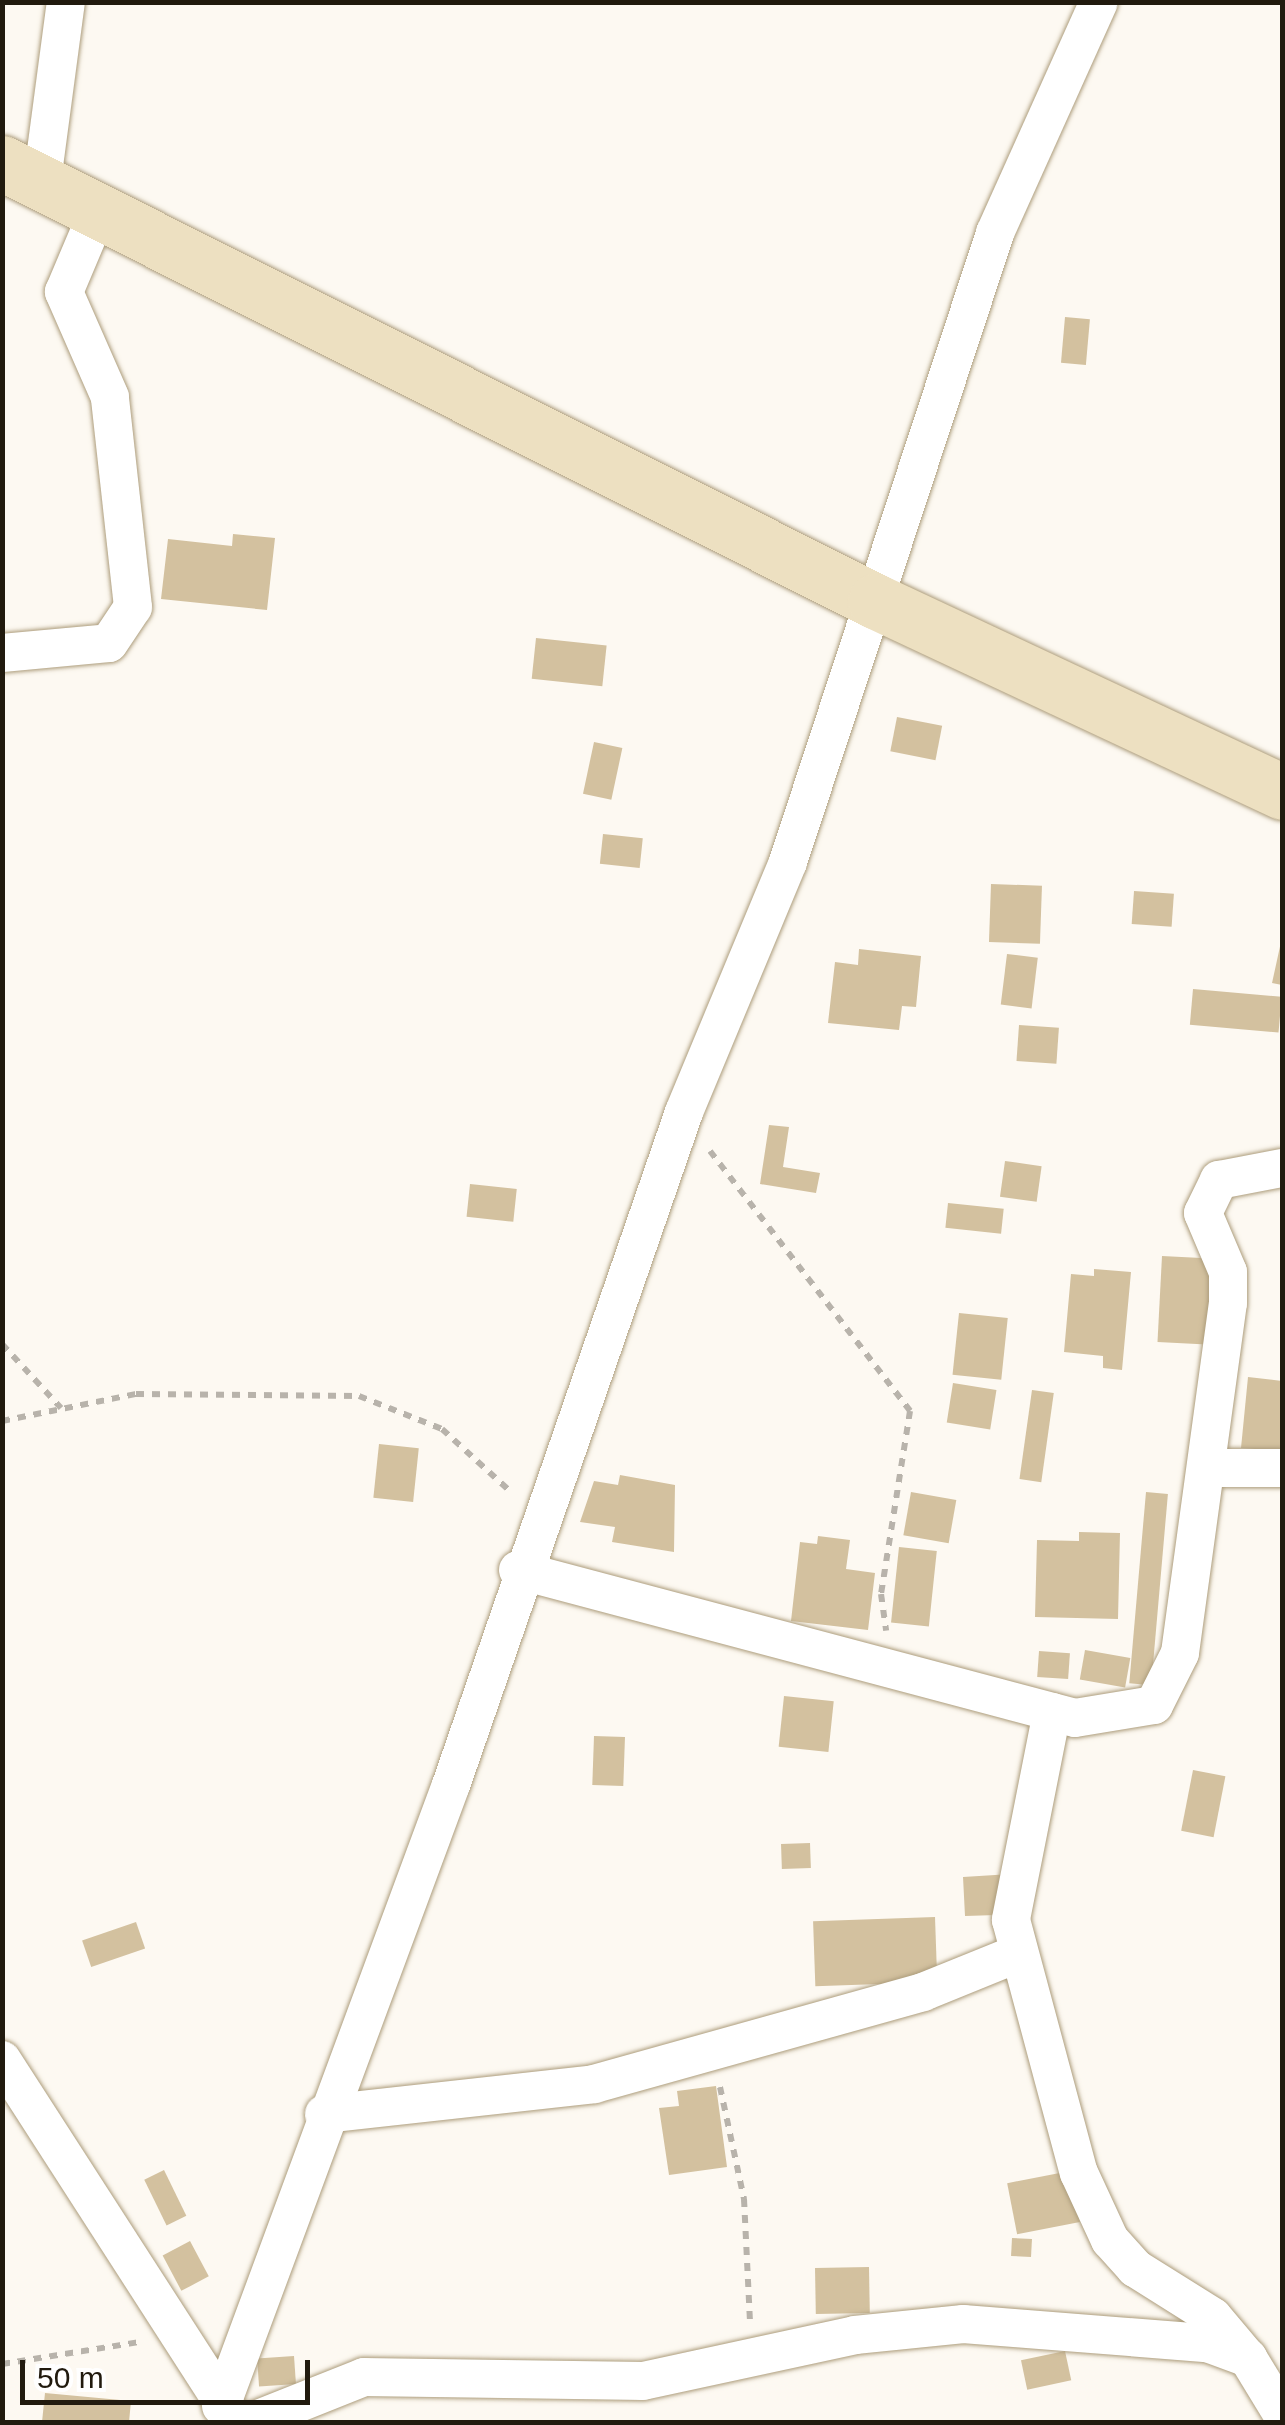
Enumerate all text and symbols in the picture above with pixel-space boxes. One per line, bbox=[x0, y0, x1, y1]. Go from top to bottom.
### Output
scale bar bbox=[25, 2340, 315, 2402]
text: 50 m bbox=[37, 2361, 104, 2394]

